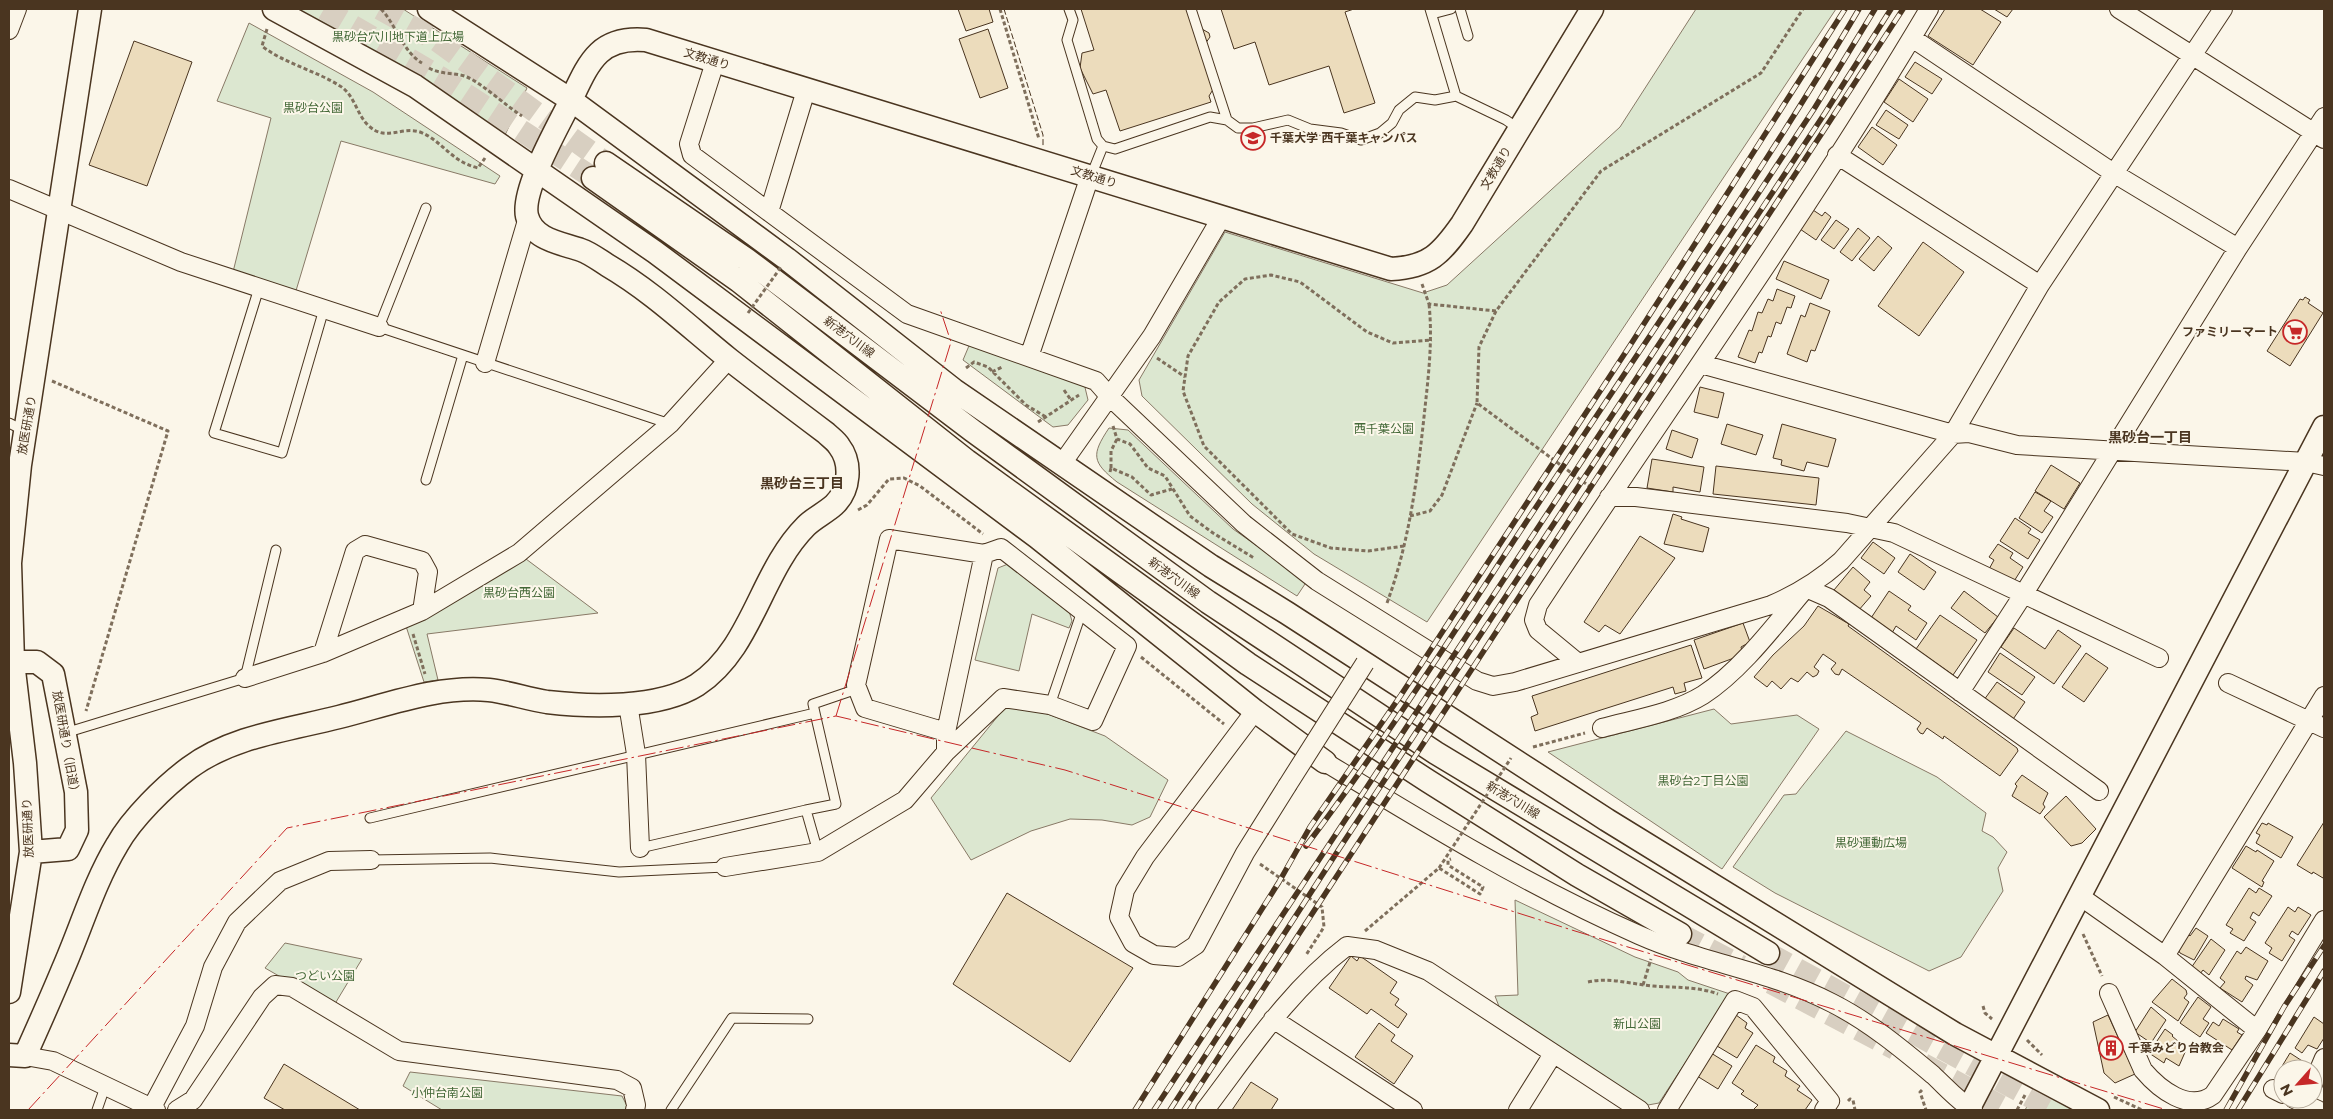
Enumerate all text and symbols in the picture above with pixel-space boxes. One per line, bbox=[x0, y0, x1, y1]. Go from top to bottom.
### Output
park label: 黒砂台穴川地下道上広場 bbox=[332, 29, 464, 44]
street label: 文教通り bbox=[682, 44, 732, 73]
park label: 黒砂台公園 bbox=[283, 100, 343, 115]
school or university icon: 千葉大学 西千葉キャンパス bbox=[1240, 125, 1266, 151]
place label: 千葉大学 西千葉キャンパス bbox=[1270, 130, 1417, 145]
street label: 文教通り bbox=[1477, 143, 1514, 192]
street label: 文教通り bbox=[1069, 162, 1119, 191]
street label: 新港穴川線 bbox=[821, 313, 878, 361]
supermarket icon: ファミリーマート bbox=[2282, 319, 2308, 345]
place label: ファミリーマート bbox=[2182, 324, 2278, 339]
street label: 放医研通り bbox=[14, 394, 39, 456]
park label: 西千葉公園 bbox=[1354, 421, 1414, 436]
district label: 黒砂台一丁目 bbox=[2108, 428, 2192, 446]
district label: 黒砂台三丁目 bbox=[760, 474, 844, 492]
street label: 新港穴川線 bbox=[1146, 554, 1203, 601]
park label: 黒砂台西公園 bbox=[483, 585, 555, 600]
street label: 放医研通り（旧道） bbox=[50, 689, 83, 798]
park label: 黒砂台2丁目公園 bbox=[1658, 773, 1748, 788]
street label: 新港穴川線 bbox=[1484, 778, 1543, 821]
street label: 放医研通り bbox=[19, 798, 36, 858]
park label: 黒砂運動広場 bbox=[1835, 835, 1907, 850]
park label: つどい公園 bbox=[295, 968, 355, 983]
park label: 新山公園 bbox=[1613, 1016, 1661, 1031]
building icon: 千葉みどり台教会 bbox=[2098, 1035, 2124, 1061]
place label: 千葉みどり台教会 bbox=[2128, 1040, 2224, 1055]
north arrow bbox=[2273, 1059, 2323, 1109]
text: N bbox=[2276, 1081, 2297, 1099]
park label: 小仲台南公園 bbox=[411, 1085, 483, 1100]

